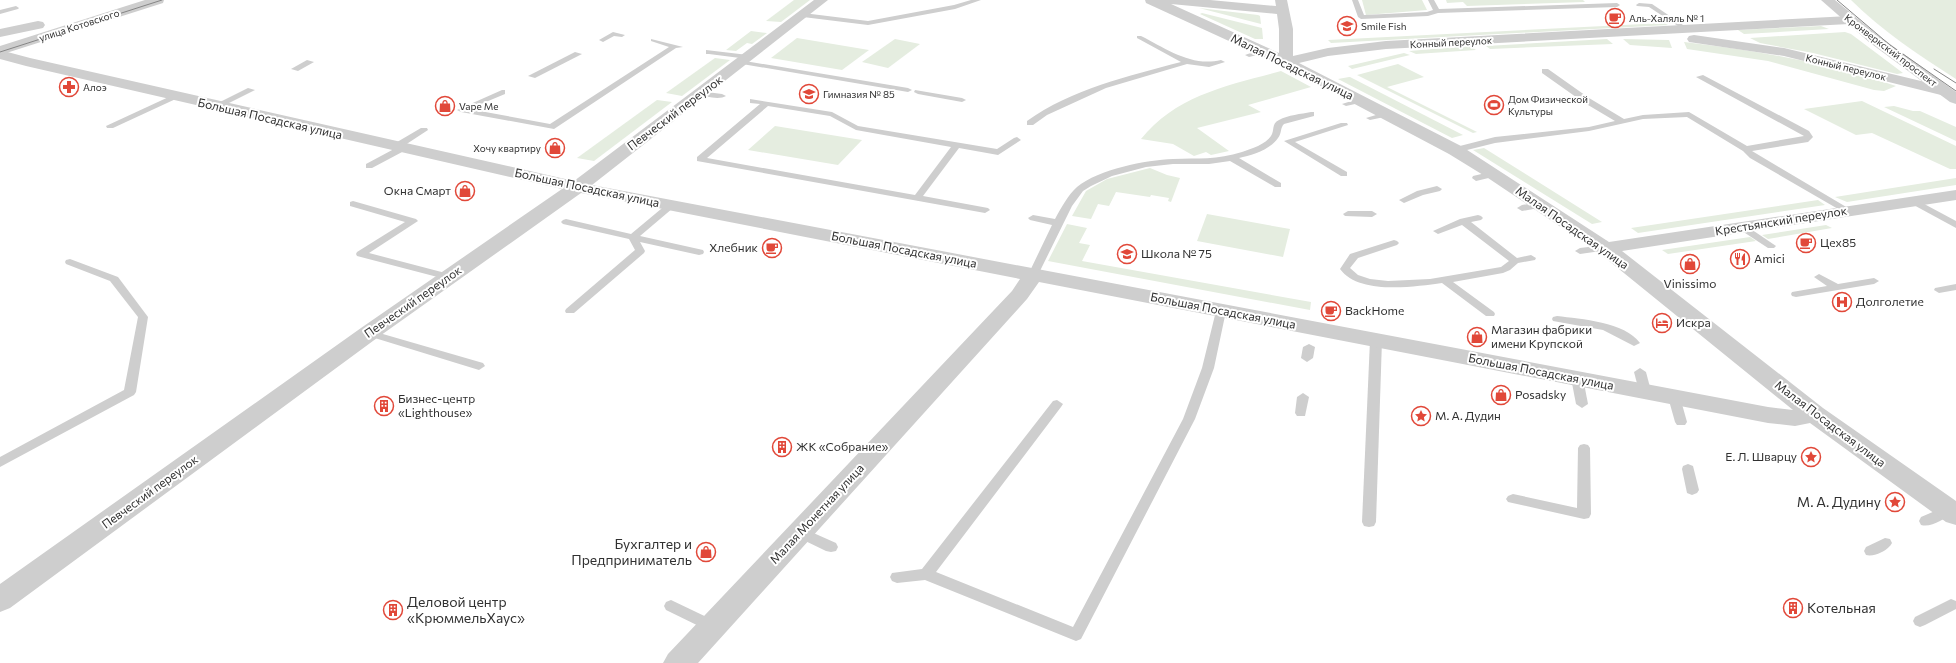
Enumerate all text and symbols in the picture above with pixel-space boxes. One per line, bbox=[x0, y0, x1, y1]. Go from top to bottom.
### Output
street label: улица Котовского bbox=[37, 6, 121, 44]
cafe icon: Аль-Халяль № 1 bbox=[1604, 7, 1626, 29]
street label: Кронверкский проспект bbox=[1842, 11, 1940, 89]
place label: Аль-Халяль № 1 bbox=[1629, 12, 1704, 24]
school or university icon: Smile Fish bbox=[1336, 15, 1358, 37]
place label: Smile Fish bbox=[1361, 20, 1406, 32]
street label: Малая Посадская улица bbox=[1229, 30, 1356, 102]
street label: Конный переулок bbox=[1409, 34, 1493, 50]
street label: Конный переулок bbox=[1805, 51, 1888, 83]
street label: Певческий переулок bbox=[624, 72, 725, 153]
pharmacy icon: Алоэ bbox=[58, 76, 80, 98]
place label: Алоэ bbox=[83, 81, 107, 93]
school or university icon: Гимназия № 85 bbox=[798, 83, 820, 105]
place label: Гимназия № 85 bbox=[823, 88, 895, 100]
place label: Дом Физической Культуры bbox=[1508, 93, 1588, 117]
sports icon: Дом Физической Культуры bbox=[1483, 94, 1505, 116]
street label: Большая Посадская улица bbox=[197, 95, 344, 141]
shop icon: Vape Me bbox=[434, 95, 456, 117]
place label: Vape Me bbox=[459, 100, 499, 112]
shop icon: Хочу квартиру bbox=[544, 137, 566, 159]
place label: Хочу квартиру bbox=[473, 142, 541, 154]
street label: Большая Посадская улица bbox=[513, 165, 661, 209]
shop icon: Окна Смарт bbox=[454, 180, 476, 202]
place label: Окна Смарт bbox=[384, 183, 451, 197]
street label: Малая Посадская улица bbox=[1513, 183, 1632, 272]
street label: Крестьянский переулок bbox=[1714, 203, 1848, 237]
street label: Большая Посадская улица bbox=[830, 228, 978, 270]
cafe icon: Цех85 bbox=[1795, 232, 1817, 254]
place label: Цех85 bbox=[1820, 235, 1856, 249]
cafe icon: Хлебник bbox=[761, 237, 783, 259]
place label: Хлебник bbox=[709, 240, 759, 254]
school or university icon: Школа № 75 bbox=[1116, 243, 1138, 265]
place label: Школа № 75 bbox=[1141, 246, 1212, 260]
restaurant icon: Amici bbox=[1729, 248, 1751, 270]
place label: Amici bbox=[1754, 251, 1785, 265]
shop icon: Vinissimo bbox=[1679, 253, 1701, 275]
street label: Певческий переулок bbox=[361, 262, 464, 340]
place label: Vinissimo bbox=[1664, 276, 1716, 290]
street label: Большая Посадская улица bbox=[1149, 289, 1297, 331]
hospital icon: Долголетие bbox=[1831, 291, 1853, 313]
place label: Долголетие bbox=[1856, 294, 1924, 308]
cafe icon: BackHome bbox=[1320, 300, 1342, 322]
place label: BackHome bbox=[1345, 303, 1404, 317]
hotel icon: Искра bbox=[1651, 312, 1673, 334]
place label: Искра bbox=[1676, 315, 1711, 329]
place label: Магазин фабрики имени Крупской bbox=[1491, 322, 1592, 350]
shop icon: Магазин фабрики имени Крупской bbox=[1466, 326, 1488, 348]
street label: Большая Посадская улица bbox=[1467, 350, 1615, 392]
street label: Малая Посадская улица bbox=[1773, 377, 1889, 469]
shop icon: Posadsky bbox=[1490, 384, 1512, 406]
place label: Posadsky bbox=[1515, 387, 1566, 401]
place label: Бизнес-центр «Lighthouse» bbox=[398, 391, 475, 419]
building icon: Бизнес-центр «Lighthouse» bbox=[373, 395, 395, 417]
place icon: М. А. Дудин bbox=[1410, 405, 1432, 427]
place label: М. А. Дудин bbox=[1435, 408, 1501, 422]
building icon: ЖК «Собрание» bbox=[771, 436, 793, 458]
place label: ЖК «Собрание» bbox=[796, 439, 889, 453]
place icon: Е. Л. Шварцу bbox=[1800, 446, 1822, 468]
place label: Е. Л. Шварцу bbox=[1725, 449, 1797, 463]
street label: Певческий переулок bbox=[99, 451, 201, 531]
street label: Малая Монетная улица bbox=[766, 461, 866, 566]
place icon: М. А. Дудину bbox=[1884, 491, 1906, 513]
place label: М. А. Дудину bbox=[1797, 493, 1881, 510]
place label: Бухгалтер и Предприниматель bbox=[571, 535, 692, 568]
shop icon: Бухгалтер и Предприниматель bbox=[695, 541, 717, 563]
place label: Деловой центр «КрюммельХаус» bbox=[407, 593, 525, 626]
building icon: Котельная bbox=[1782, 597, 1804, 619]
building icon: Деловой центр «КрюммельХаус» bbox=[382, 599, 404, 621]
place label: Котельная bbox=[1807, 599, 1876, 616]

